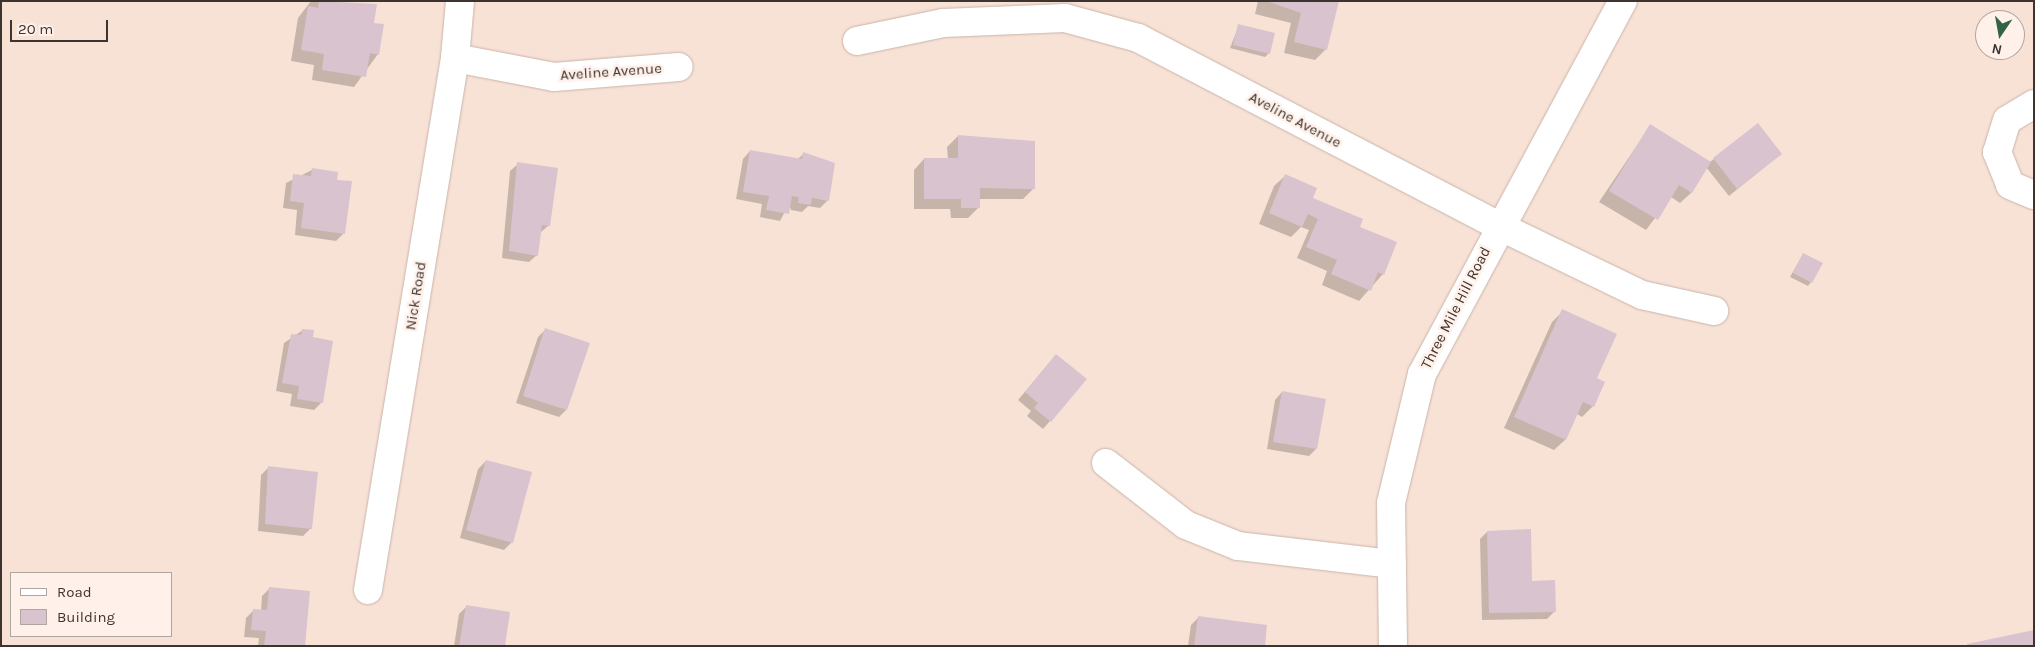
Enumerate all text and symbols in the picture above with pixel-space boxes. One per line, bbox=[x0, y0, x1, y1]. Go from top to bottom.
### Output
scale bar bbox=[12, 10, 110, 42]
north arrow bbox=[1975, 10, 2025, 60]
text: 20 m bbox=[18, 20, 53, 38]
text: N bbox=[1990, 40, 2004, 59]
street label: Aveline Avenue bbox=[560, 59, 662, 85]
street label: Aveline Avenue bbox=[1246, 88, 1344, 152]
street label: Three Mile Hill Road bbox=[1417, 244, 1495, 372]
street label: Nick Road bbox=[402, 261, 430, 331]
legend bbox=[10, 572, 172, 637]
text: Road bbox=[57, 583, 92, 601]
text: Building bbox=[57, 608, 115, 626]

